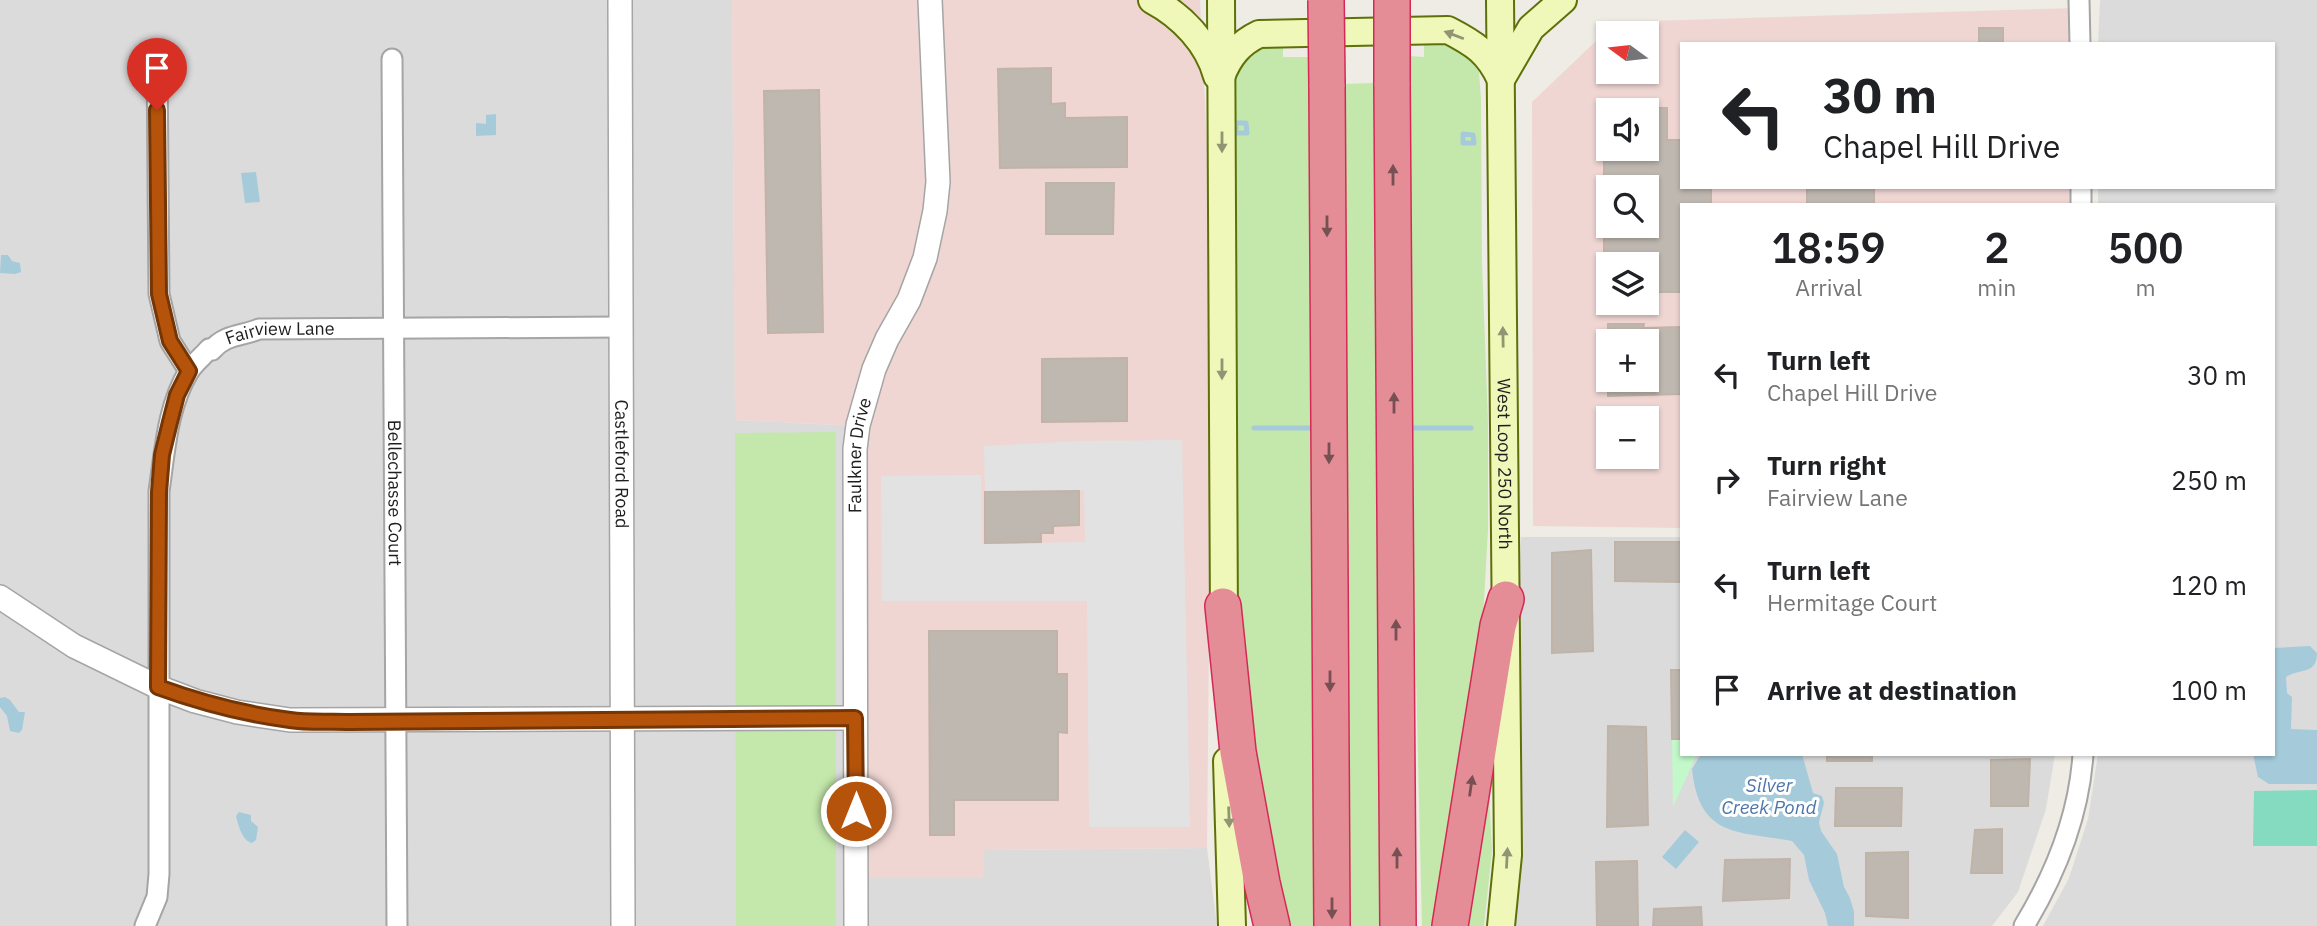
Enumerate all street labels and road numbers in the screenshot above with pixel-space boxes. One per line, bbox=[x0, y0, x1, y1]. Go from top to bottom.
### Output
street label: Fairview Lane bbox=[222, 317, 335, 349]
street label: West Loop 250 North bbox=[1493, 378, 1517, 550]
street label: Faulkner Drive bbox=[843, 395, 876, 513]
street label: Castleford Road bbox=[610, 399, 634, 529]
street label: Bellechasse Court bbox=[383, 420, 407, 566]

